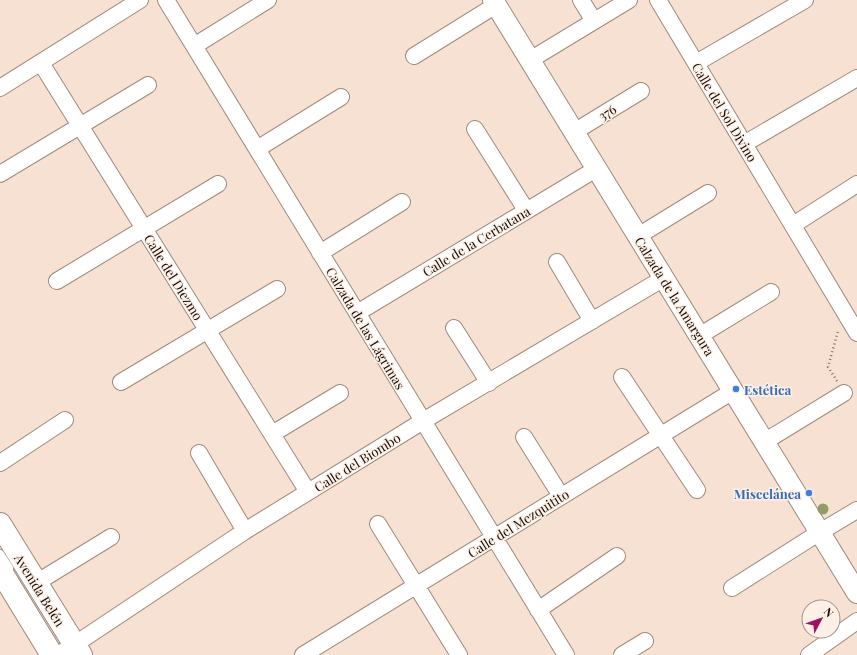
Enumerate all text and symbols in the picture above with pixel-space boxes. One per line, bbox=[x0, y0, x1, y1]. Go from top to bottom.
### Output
street label: Calle del Sol Divino bbox=[689, 59, 761, 165]
street label: 376 bbox=[595, 100, 619, 124]
street label: Calle de la Cerbatana bbox=[419, 202, 534, 280]
street label: Calle del Diezmo bbox=[141, 231, 207, 323]
street label: Calzada de la Amargura bbox=[631, 233, 719, 359]
street label: Calzada de las Lágrimas bbox=[323, 264, 409, 392]
place label: Estética bbox=[744, 381, 791, 398]
marker: Estética bbox=[731, 384, 741, 394]
street label: Calle del Biombo bbox=[311, 429, 403, 495]
street label: Calle del Mezquitito bbox=[464, 485, 572, 561]
place label: Miscelánea bbox=[734, 485, 801, 502]
marker: Miscelánea bbox=[804, 488, 814, 498]
street label: Avenida Belén bbox=[10, 550, 69, 630]
north arrow bbox=[801, 599, 841, 639]
text: N bbox=[821, 604, 837, 620]

